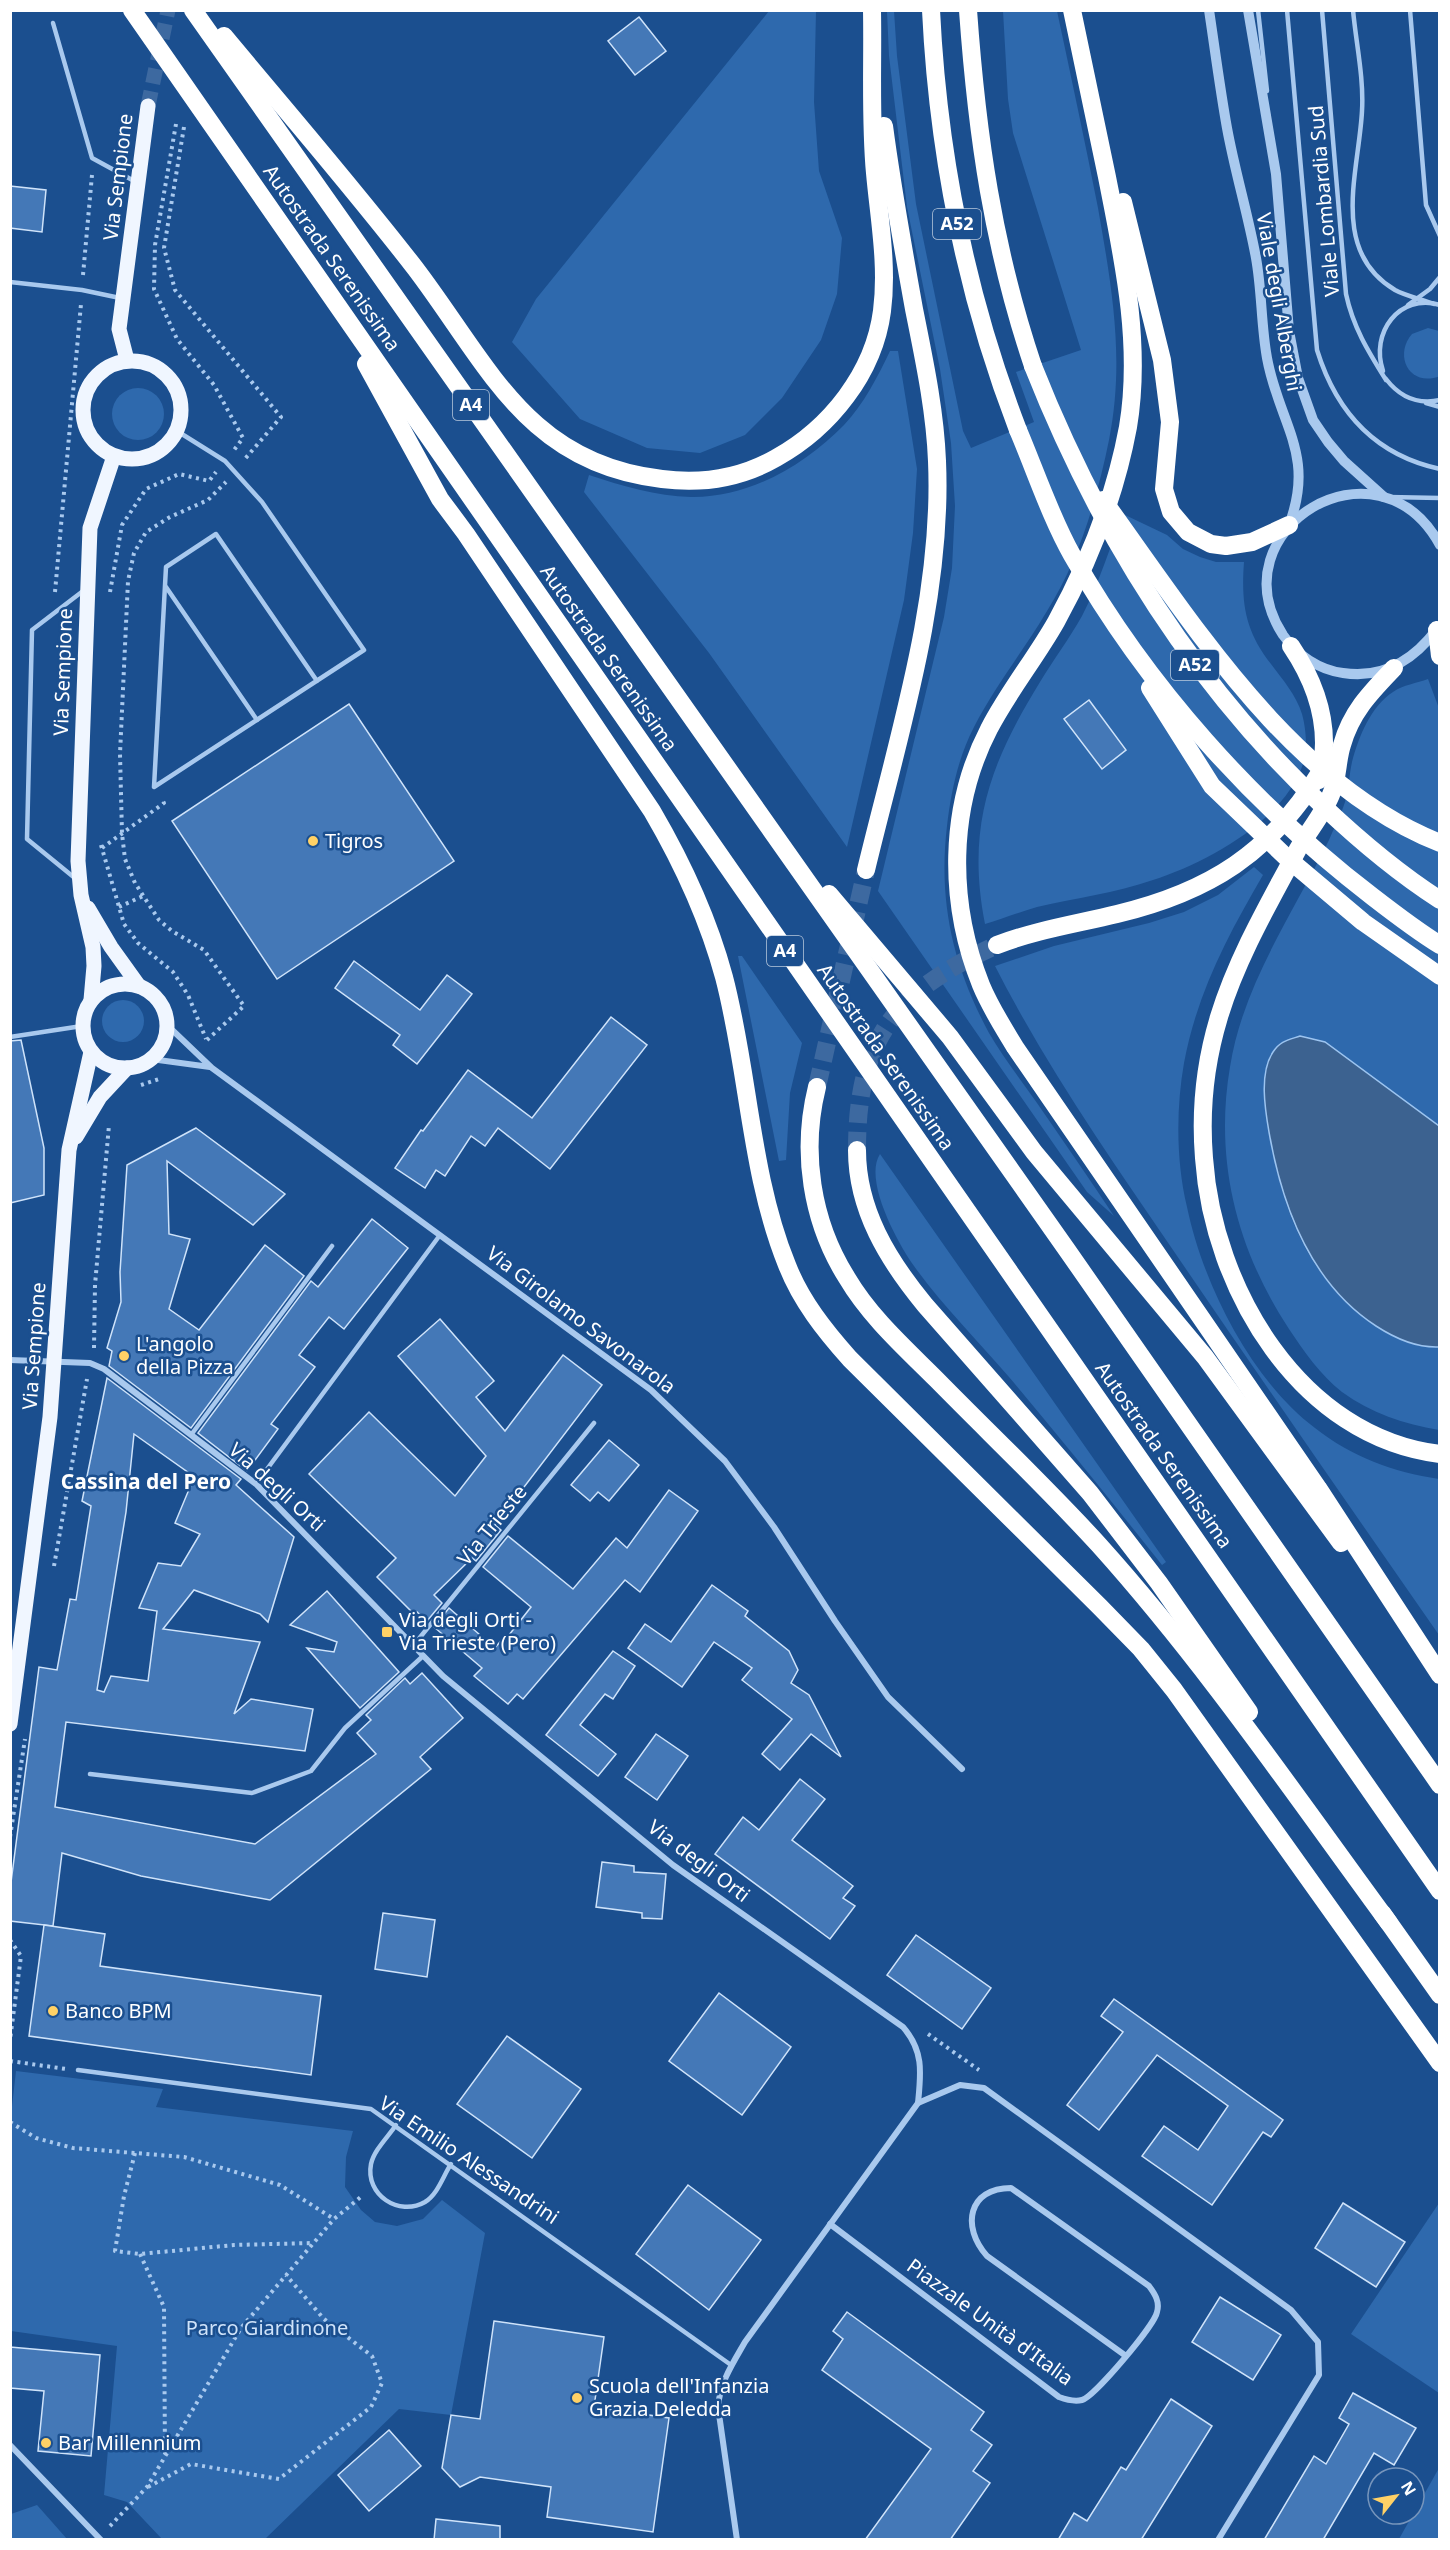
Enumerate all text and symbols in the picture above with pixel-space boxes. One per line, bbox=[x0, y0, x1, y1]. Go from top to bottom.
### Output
street label: Viale Lombardia Sud bbox=[1302, 104, 1345, 298]
street label: Via Sempione bbox=[96, 112, 139, 242]
street label: Autostrada Serenissima bbox=[258, 159, 407, 356]
road number: A52 bbox=[933, 209, 981, 239]
street label: Viale degli Alberghi bbox=[1250, 211, 1308, 393]
road number: A4 bbox=[453, 390, 489, 420]
street label: Autostrada Serenissima bbox=[535, 559, 684, 756]
street label: Via Sempione bbox=[47, 608, 78, 736]
road number: A52 bbox=[1171, 650, 1219, 680]
place label: Tigros bbox=[325, 827, 383, 854]
marker: Tigros bbox=[306, 834, 320, 848]
road number: A4 bbox=[767, 936, 803, 966]
street label: Autostrada Serenissima bbox=[812, 958, 961, 1155]
street label: Via Girolamo Savonarola bbox=[481, 1240, 681, 1400]
street label: Via Sempione bbox=[16, 1281, 51, 1411]
place label: L'angolo della Pizza bbox=[136, 1330, 234, 1380]
marker: L'angolo della Pizza bbox=[117, 1349, 131, 1363]
street label: Autostrada Serenissima bbox=[1090, 1356, 1239, 1553]
street label: Via degli Orti bbox=[223, 1436, 331, 1537]
district label: Cassina del Pero bbox=[61, 1467, 231, 1495]
street label: Via Trieste bbox=[451, 1479, 532, 1571]
place label: Via degli Orti - Via Trieste (Pero) bbox=[399, 1606, 556, 1656]
marker: Via degli Orti - Via Trieste (Pero) bbox=[380, 1625, 394, 1639]
street label: Via degli Orti bbox=[643, 1813, 756, 1908]
place label: Banco BPM bbox=[65, 1997, 172, 2024]
marker: Banco BPM bbox=[46, 2004, 60, 2018]
street label: Via Emilio Alessandrini bbox=[374, 2089, 564, 2230]
street label: Piazzale Unità d'Italia bbox=[902, 2252, 1079, 2391]
park label: Parco Giardinone bbox=[186, 2314, 348, 2341]
place label: Scuola dell'Infanzia Grazia Deledda bbox=[589, 2372, 769, 2422]
marker: Scuola dell'Infanzia Grazia Deledda bbox=[570, 2391, 584, 2405]
place label: Bar Millennium bbox=[58, 2429, 202, 2456]
marker: Bar Millennium bbox=[39, 2436, 53, 2450]
north arrow bbox=[1366, 2466, 1426, 2526]
text: N bbox=[1396, 2477, 1422, 2500]

